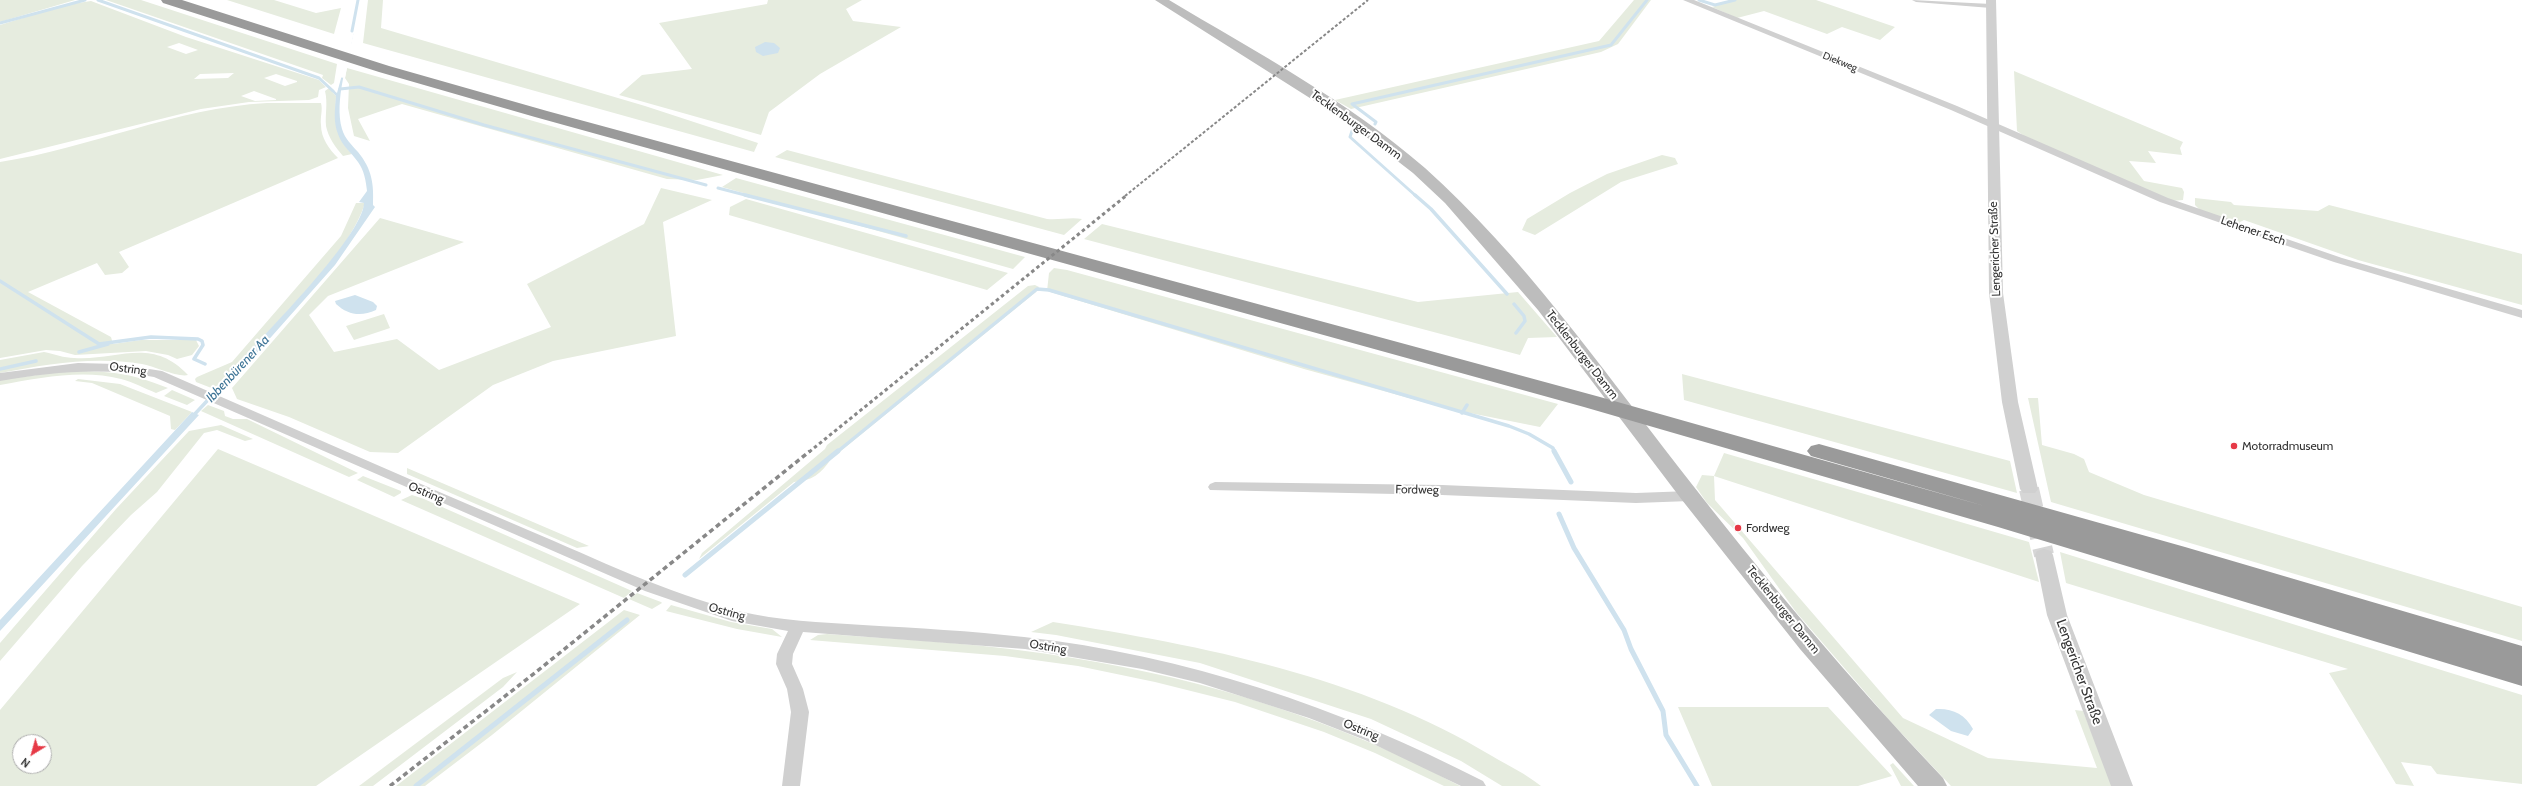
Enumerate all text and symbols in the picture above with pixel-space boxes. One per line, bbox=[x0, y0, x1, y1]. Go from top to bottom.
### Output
street label: Diekweg bbox=[1821, 50, 1859, 74]
street label: Tecklenburger Damm bbox=[1308, 87, 1404, 163]
street label: Lengericher Straße bbox=[1986, 201, 2004, 297]
street label: Lehener Esch bbox=[2219, 213, 2287, 249]
street label: Tecklenburger Damm bbox=[1543, 308, 1621, 402]
water label: Ibbenbürener Aa bbox=[203, 332, 273, 406]
street label: Ostring bbox=[109, 359, 147, 379]
place label: Motorradmuseum bbox=[2242, 439, 2333, 453]
marker: Motorradmuseum bbox=[2229, 441, 2239, 451]
street label: Ostring bbox=[406, 479, 446, 507]
street label: Fordweg bbox=[1395, 482, 1439, 498]
place label: Fordweg bbox=[1746, 521, 1789, 535]
marker: Fordweg bbox=[1733, 523, 1743, 533]
street label: Tecklenburger Damm bbox=[1743, 563, 1823, 657]
street label: Ostring bbox=[707, 600, 747, 624]
street label: Lengericher Straße bbox=[2052, 617, 2106, 727]
street label: Ostring bbox=[1029, 637, 1067, 657]
street label: Ostring bbox=[1341, 716, 1381, 744]
north arrow bbox=[12, 734, 52, 774]
text: N bbox=[18, 755, 33, 771]

